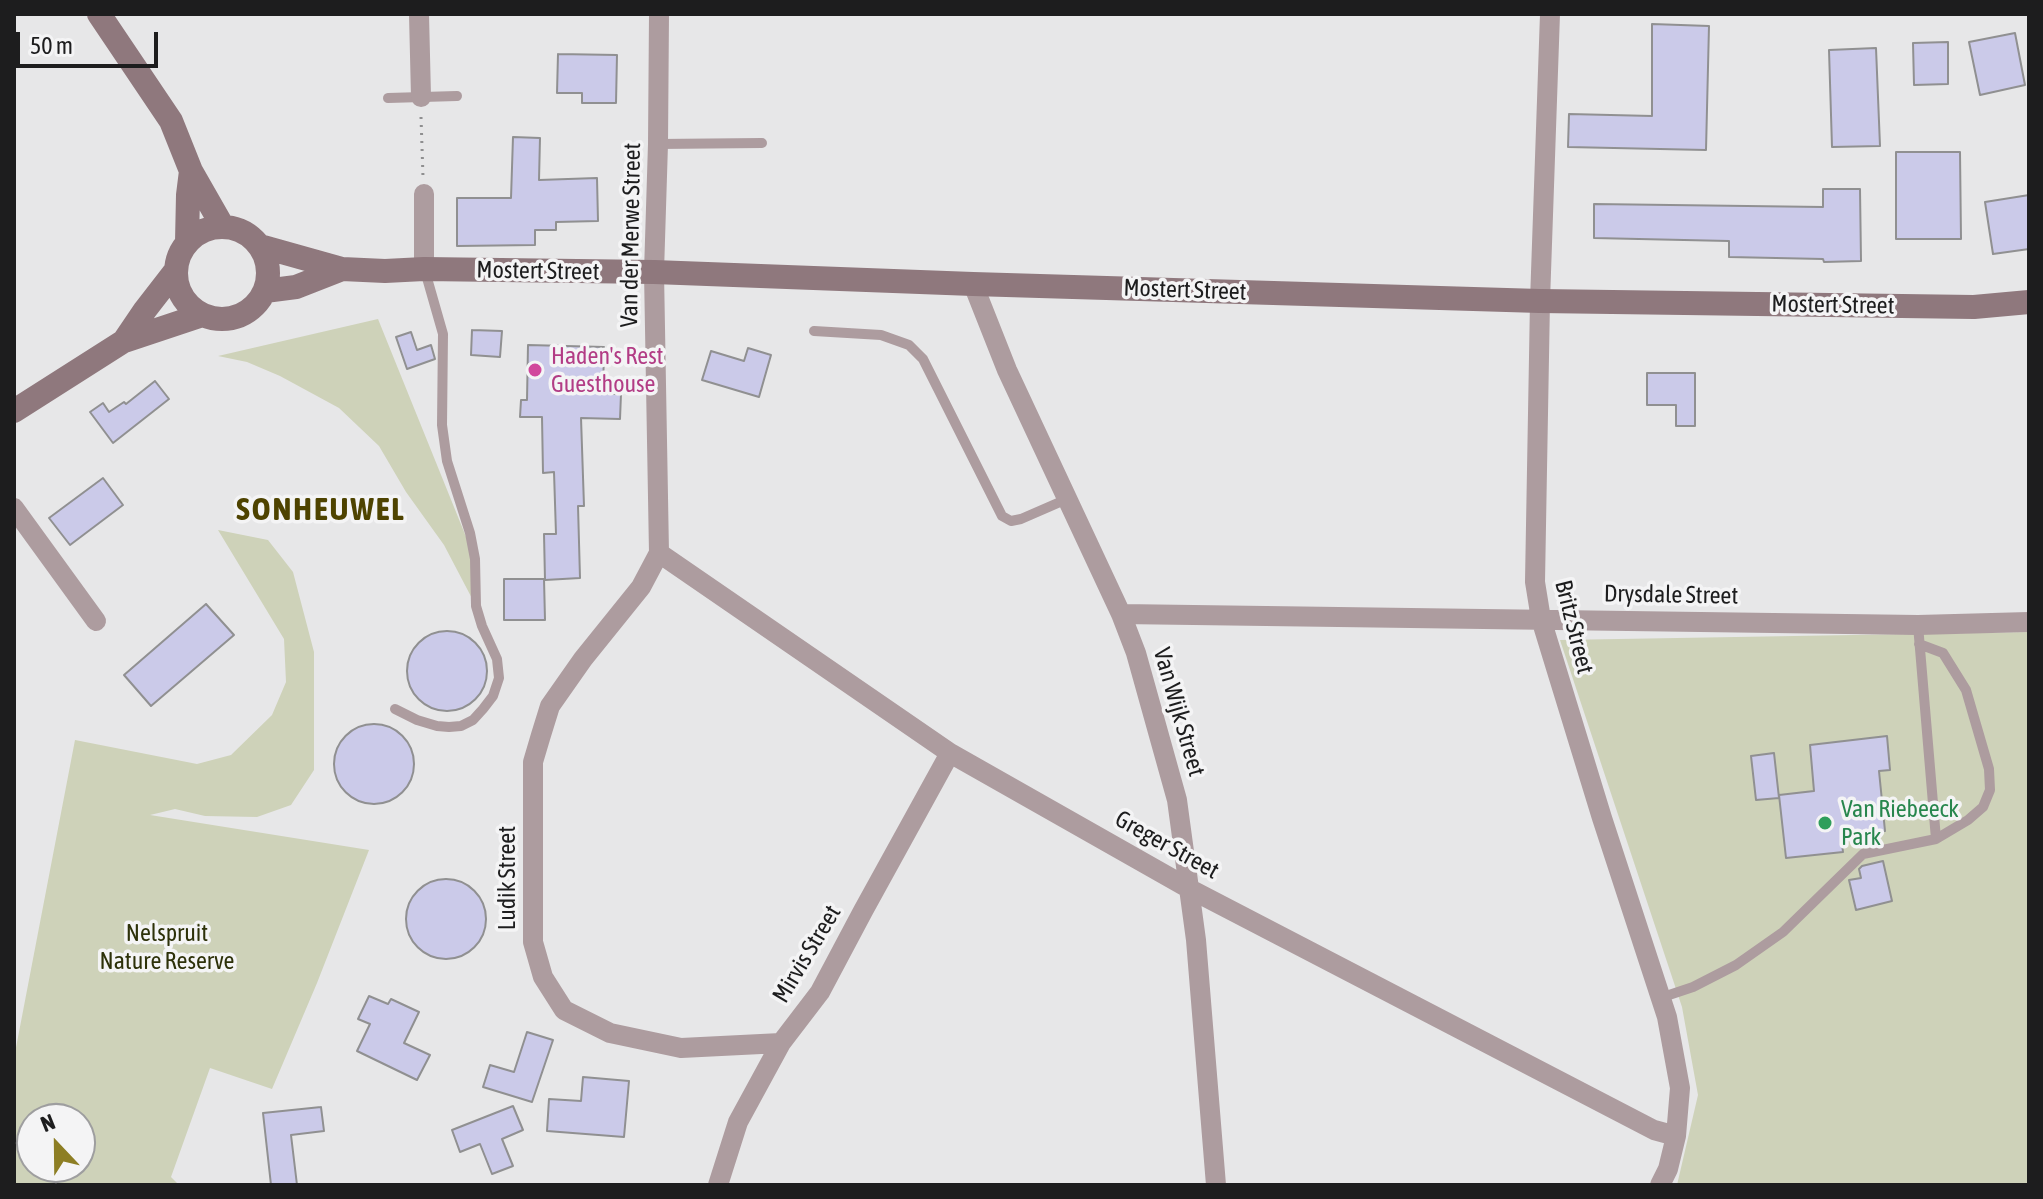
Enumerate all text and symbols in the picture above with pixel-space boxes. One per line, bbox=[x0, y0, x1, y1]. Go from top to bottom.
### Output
scale bar bbox=[20, 16, 162, 66]
text: 50 m bbox=[30, 32, 73, 59]
street label: Van der Merwe Street bbox=[615, 142, 647, 328]
street label: Mostert Street bbox=[476, 256, 600, 286]
street label: Mostert Street bbox=[1123, 273, 1247, 307]
street label: Mostert Street bbox=[1771, 290, 1895, 320]
place label: Haden's Rest Guesthouse bbox=[551, 342, 664, 398]
marker: Haden's Rest Guesthouse bbox=[526, 361, 544, 379]
district label: SONHEUWEL bbox=[236, 491, 406, 529]
street label: Britz Street bbox=[1548, 577, 1600, 677]
street label: Drysdale Street bbox=[1604, 579, 1738, 611]
street label: Van Wijk Street bbox=[1147, 645, 1211, 779]
place label: Van Riebeeck Park bbox=[1841, 795, 1959, 851]
street label: Greger Street bbox=[1110, 805, 1224, 885]
marker: Van Riebeeck Park bbox=[1816, 814, 1834, 832]
street label: Ludik Street bbox=[493, 826, 521, 930]
street label: Mirvis Street bbox=[767, 900, 847, 1008]
park label: Nelspruit Nature Reserve bbox=[100, 919, 234, 975]
north arrow bbox=[16, 1103, 96, 1183]
text: N bbox=[37, 1108, 59, 1137]

